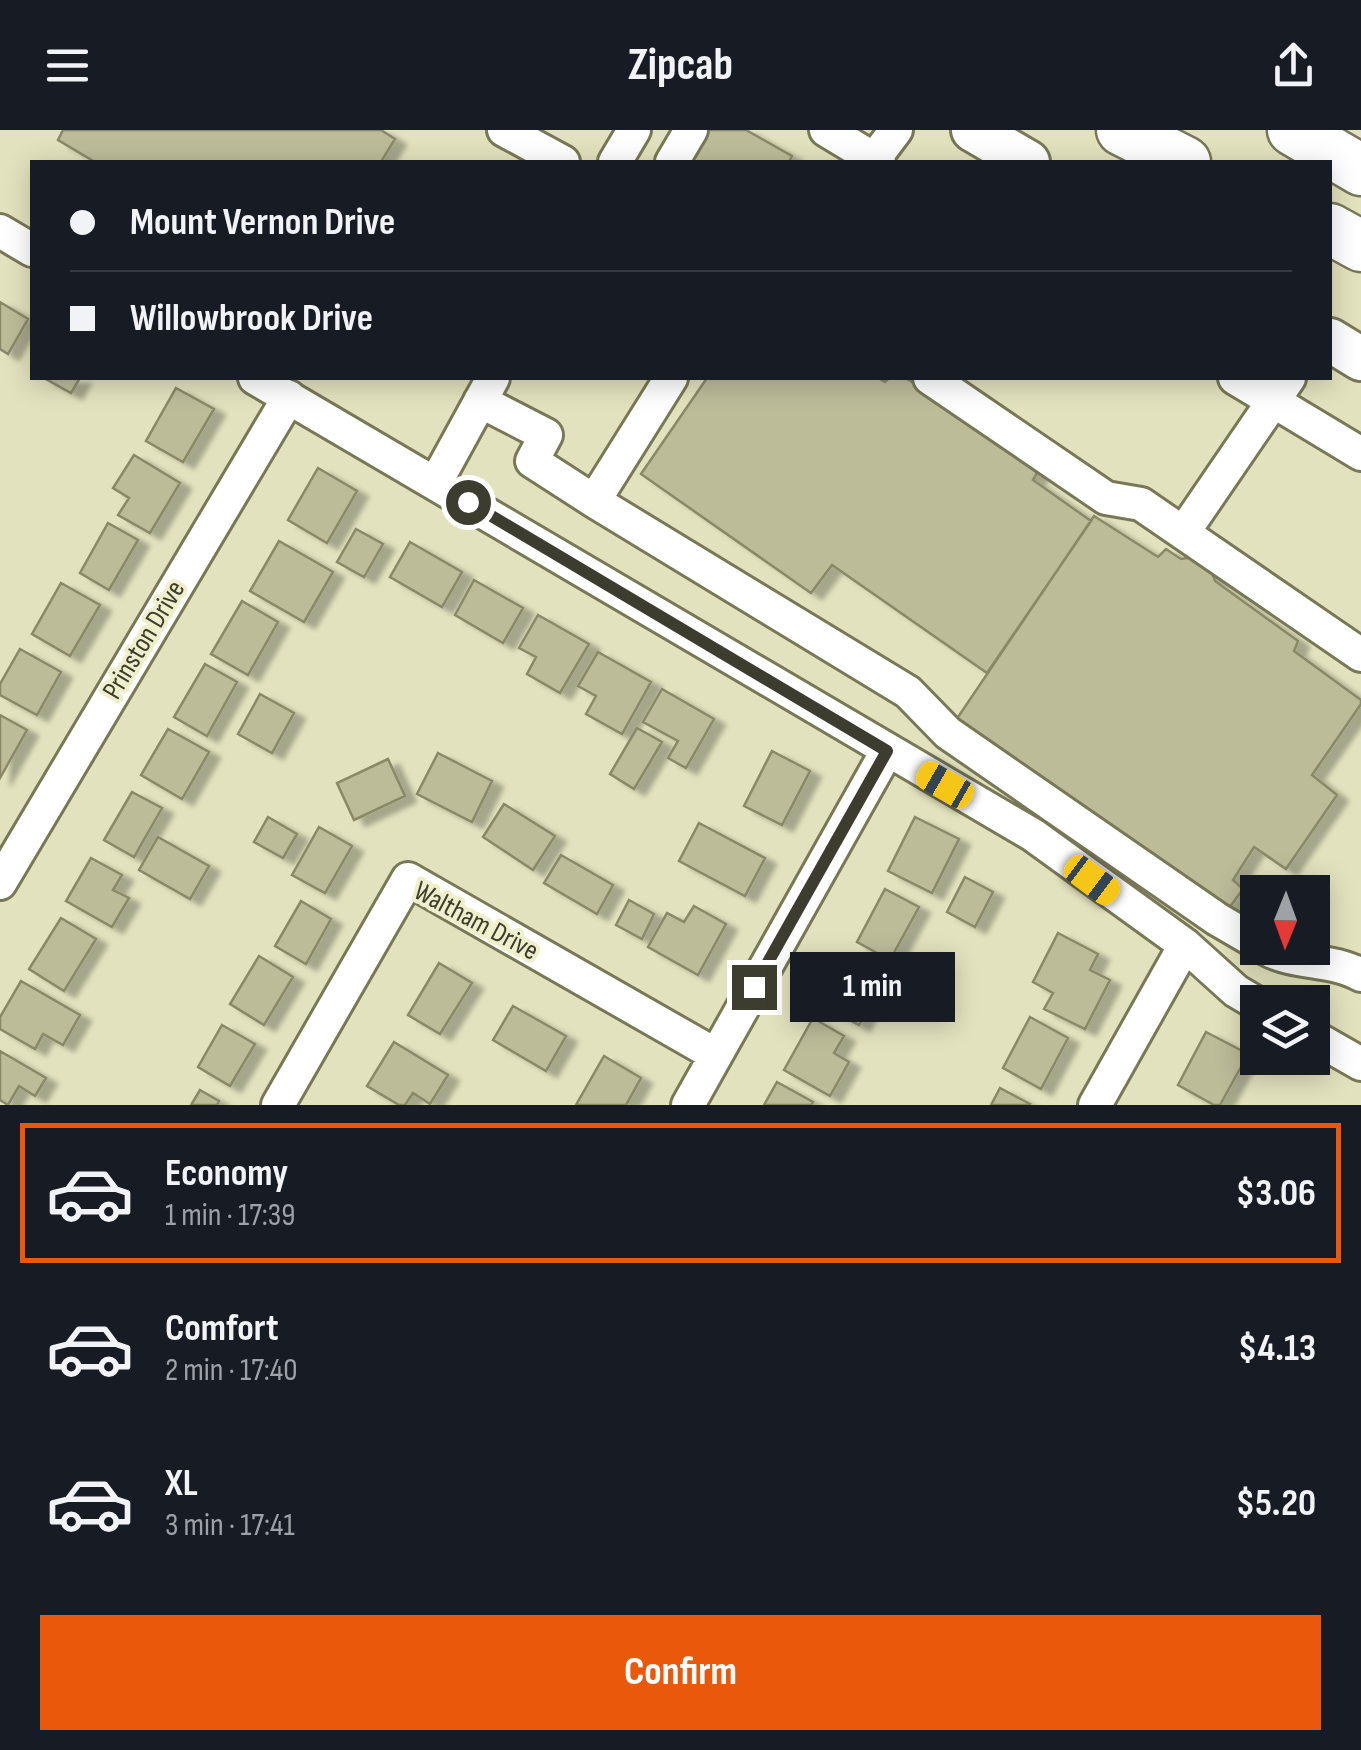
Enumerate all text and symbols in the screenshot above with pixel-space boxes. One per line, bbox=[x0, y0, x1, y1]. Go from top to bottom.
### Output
icon: menu bbox=[40, 38, 95, 93]
text: Zipcab bbox=[628, 38, 733, 93]
icon: share bbox=[1266, 38, 1321, 93]
text: Mount Vernon Drive bbox=[130, 200, 395, 245]
text: Willowbrook Drive bbox=[130, 296, 373, 341]
route start bbox=[446, 480, 491, 525]
street label: Prinston Drive bbox=[96, 575, 192, 705]
car bbox=[912, 757, 978, 813]
car bbox=[1059, 850, 1125, 910]
street label: Waltham Drive bbox=[408, 874, 544, 968]
north arrow bbox=[1240, 875, 1330, 965]
map controls bbox=[1240, 875, 1330, 1075]
callout: 1 min bbox=[789, 952, 954, 1022]
route end bbox=[732, 965, 777, 1010]
text: 1 min bbox=[843, 967, 902, 1006]
button: layers bbox=[1240, 985, 1330, 1075]
icon: car bbox=[45, 1148, 135, 1238]
text: Economy bbox=[165, 1151, 288, 1196]
text: $3.06 bbox=[1236, 1171, 1316, 1216]
text: 1 min · 17:39 bbox=[165, 1196, 295, 1235]
icon: car bbox=[45, 1303, 135, 1393]
text: Comfort bbox=[165, 1306, 279, 1351]
text: $4.13 bbox=[1238, 1326, 1316, 1371]
text: 2 min · 17:40 bbox=[165, 1351, 297, 1390]
icon: car bbox=[45, 1458, 135, 1548]
text: XL bbox=[165, 1461, 198, 1506]
text: $5.20 bbox=[1236, 1481, 1316, 1526]
text: 3 min · 17:41 bbox=[165, 1506, 295, 1545]
button: Confirm bbox=[40, 1615, 1321, 1730]

